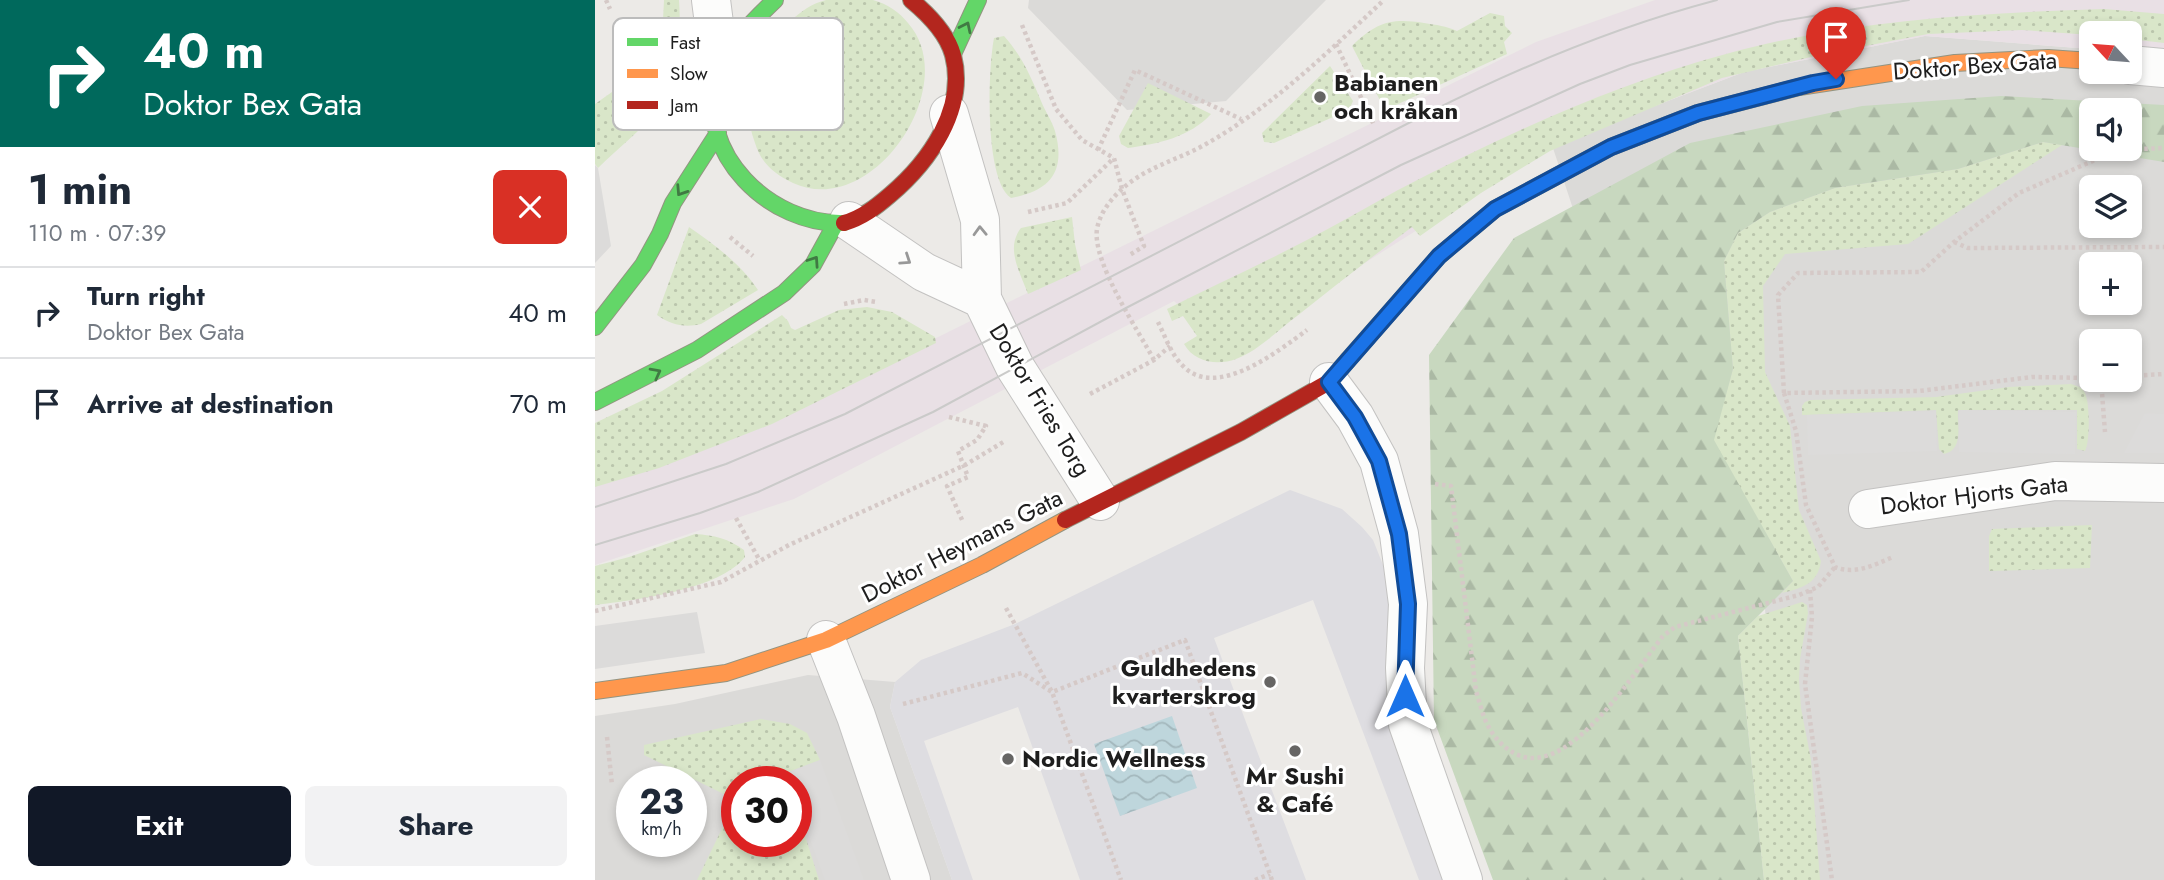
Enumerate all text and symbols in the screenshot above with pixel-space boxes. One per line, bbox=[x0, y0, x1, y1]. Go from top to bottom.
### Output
pin bbox=[1806, 7, 1866, 79]
text: 40 m bbox=[143, 16, 265, 86]
legend bbox=[613, 18, 843, 130]
icon: arrive bbox=[1817, 18, 1855, 56]
north arrow bbox=[2079, 21, 2142, 84]
map controls bbox=[2079, 21, 2142, 392]
one-way arrow bbox=[957, 22, 971, 34]
icon: right bbox=[28, 28, 119, 119]
text: Fast bbox=[670, 29, 701, 56]
street label: Doktor Bex Gata bbox=[1892, 42, 2058, 89]
text: Slow bbox=[670, 60, 708, 87]
place label: Babianen och kråkan bbox=[1334, 65, 1458, 128]
text: Doktor Bex Gata bbox=[143, 81, 362, 127]
marker: Babianen och kråkan bbox=[1312, 89, 1328, 105]
text: Jam bbox=[667, 92, 699, 119]
button: sound bbox=[2079, 98, 2142, 161]
text: 1 min bbox=[28, 159, 132, 220]
button: close bbox=[493, 170, 567, 244]
button: layers bbox=[2079, 175, 2142, 238]
one-way arrow bbox=[676, 183, 689, 196]
text: 110 m · 07:39 bbox=[28, 216, 167, 250]
one-way arrow bbox=[972, 225, 988, 236]
one-way arrow bbox=[898, 252, 911, 265]
button: + bbox=[2079, 252, 2142, 315]
one-way arrow bbox=[806, 256, 818, 269]
text: Turn right bbox=[87, 277, 205, 315]
icon: right bbox=[28, 294, 66, 332]
text: 40 m bbox=[508, 294, 567, 332]
text: Doktor Bex Gata bbox=[87, 315, 245, 349]
street label: Doktor Fries Torg bbox=[981, 317, 1100, 483]
button: − bbox=[2079, 329, 2142, 392]
one-way arrow bbox=[649, 367, 661, 381]
icon: arrive bbox=[28, 385, 66, 423]
text: Arrive at destination bbox=[87, 385, 334, 423]
text: 70 m bbox=[510, 385, 567, 423]
street label: Doktor Hjorts Gata bbox=[1878, 466, 2070, 523]
street label: Doktor Heymans Gata bbox=[855, 480, 1068, 611]
place label: Guldhedens kvarterskrog bbox=[1112, 650, 1256, 713]
position arrow bbox=[1368, 659, 1442, 733]
marker: Guldhedens kvarterskrog bbox=[1262, 674, 1278, 690]
place label: Nordic Wellness bbox=[1022, 741, 1205, 776]
marker: Mr Sushi & Café bbox=[1287, 743, 1303, 759]
marker: Nordic Wellness bbox=[1000, 751, 1016, 767]
place label: Mr Sushi & Café bbox=[1246, 758, 1344, 821]
speed limit sign: 30 bbox=[721, 766, 812, 857]
text: 23 bbox=[639, 777, 684, 827]
button: Exit bbox=[28, 786, 291, 866]
button: Share bbox=[305, 786, 567, 866]
text: km/h bbox=[641, 816, 682, 842]

